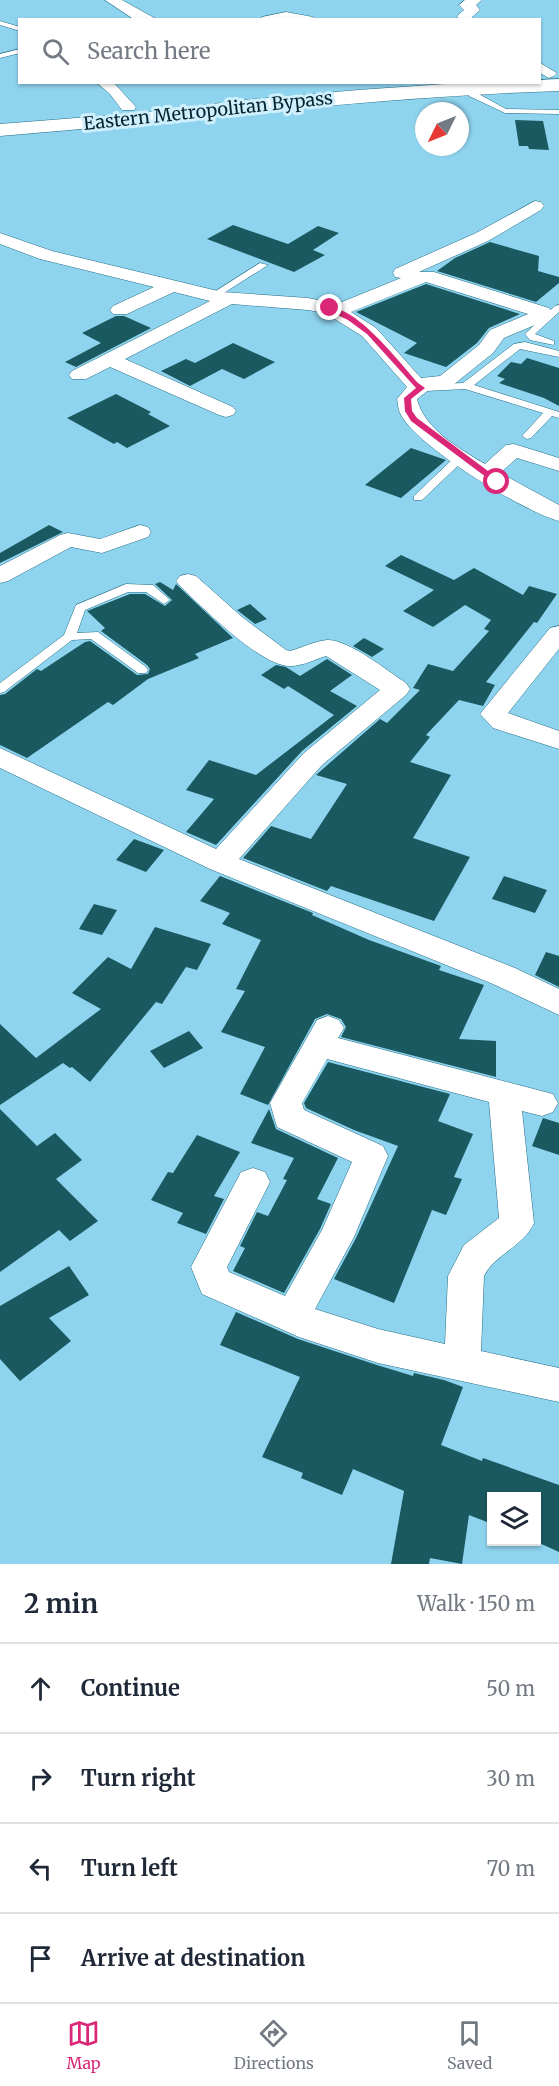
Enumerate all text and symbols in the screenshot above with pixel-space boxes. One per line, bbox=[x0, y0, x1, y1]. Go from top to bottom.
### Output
search box bbox=[18, 18, 541, 84]
icon: search bbox=[39, 35, 72, 68]
text: Search here bbox=[87, 37, 210, 65]
street label: Eastern Metropolitan Bypass bbox=[82, 86, 334, 135]
north arrow bbox=[415, 102, 469, 156]
route end bbox=[316, 294, 342, 320]
route start bbox=[483, 468, 509, 494]
map controls bbox=[487, 1492, 541, 1546]
button: layers bbox=[487, 1492, 541, 1546]
text: 2 min bbox=[24, 1587, 98, 1620]
text: Walk · 150 m bbox=[417, 1591, 535, 1616]
icon: ahead bbox=[24, 1672, 57, 1705]
text: Continue bbox=[81, 1674, 180, 1702]
text: 50 m bbox=[486, 1676, 535, 1701]
icon: right bbox=[24, 1762, 57, 1795]
text: Turn right bbox=[81, 1764, 195, 1792]
text: 30 m bbox=[486, 1766, 535, 1791]
icon: left bbox=[24, 1852, 57, 1885]
text: Turn left bbox=[81, 1854, 178, 1882]
text: 70 m bbox=[487, 1856, 535, 1881]
icon: arrive bbox=[24, 1942, 57, 1975]
text: Arrive at destination bbox=[81, 1944, 305, 1972]
tab: Map bbox=[67, 2017, 101, 2073]
tab: Directions bbox=[234, 2017, 314, 2073]
tab: Saved bbox=[447, 2017, 492, 2073]

